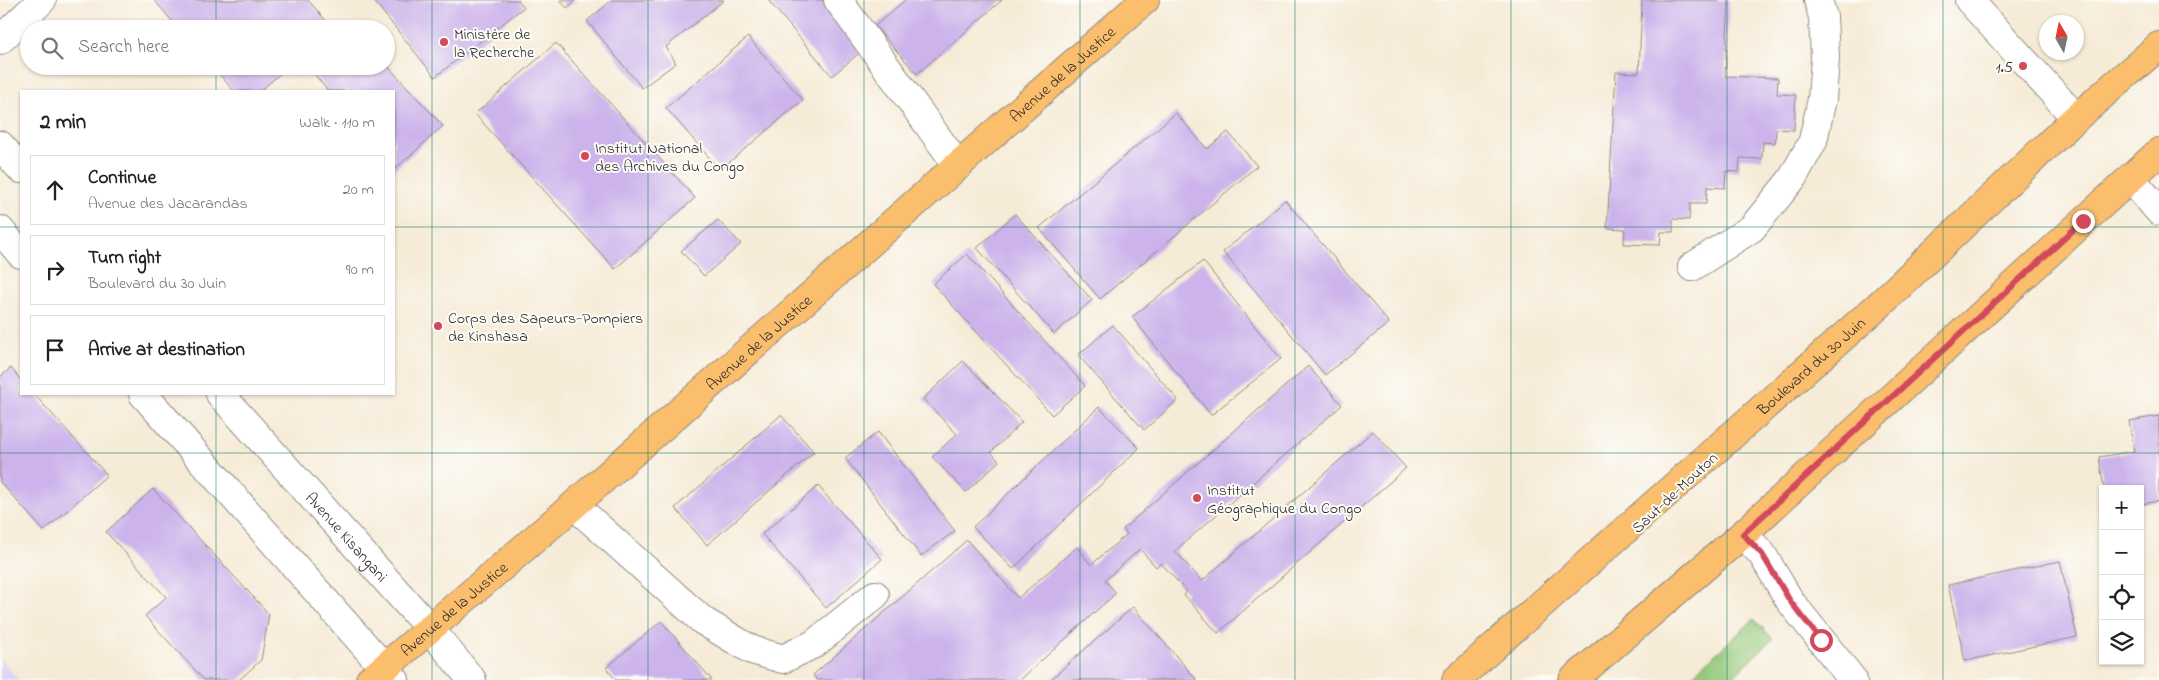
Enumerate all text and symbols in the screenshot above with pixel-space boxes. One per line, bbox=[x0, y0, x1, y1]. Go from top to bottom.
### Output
north arrow bbox=[2039, 15, 2084, 60]
search box bbox=[20, 20, 395, 75]
street label: Avenue de la Justice bbox=[1005, 21, 1122, 129]
place label: Ministère de la Recherche bbox=[454, 23, 535, 65]
icon: search bbox=[38, 34, 66, 62]
text: Search here bbox=[78, 34, 169, 61]
marker: Ministère de la Recherche bbox=[438, 36, 450, 48]
place label: 1.5 bbox=[1995, 56, 2013, 80]
marker: 1.5 bbox=[2017, 60, 2029, 72]
text: 2 min bbox=[40, 108, 86, 138]
text: Walk · 110 m bbox=[299, 111, 375, 135]
place label: Institut National des Archives du Congo bbox=[595, 137, 744, 179]
marker: Institut National des Archives du Congo bbox=[579, 150, 591, 162]
text: Continue bbox=[88, 165, 156, 192]
icon: ahead bbox=[41, 176, 69, 204]
text: 20 m bbox=[343, 178, 374, 202]
text: Avenue des Jacarandas bbox=[88, 192, 248, 216]
route end bbox=[2072, 210, 2095, 233]
text: Turn right bbox=[88, 245, 161, 272]
icon: right bbox=[41, 256, 69, 284]
text: 90 m bbox=[346, 258, 374, 282]
text: Boulevard du 30 Juin bbox=[88, 272, 226, 296]
street label: Avenue de la Justice bbox=[701, 289, 819, 397]
place label: Corps des Sapeurs-Pompiers de Kinshasa bbox=[448, 307, 643, 349]
street label: Boulevard du 30 Juin bbox=[1752, 312, 1872, 423]
marker: Corps des Sapeurs-Pompiers de Kinshasa bbox=[432, 320, 444, 332]
icon: arrive bbox=[41, 336, 69, 364]
text: Arrive at destination bbox=[88, 337, 245, 364]
street label: Saut-de-Mouton bbox=[1627, 447, 1724, 540]
place label: Institut Géographique du Congo bbox=[1207, 479, 1362, 521]
map controls bbox=[2099, 485, 2144, 665]
button: + bbox=[2099, 485, 2144, 530]
street label: Avenue Kisangani bbox=[299, 487, 393, 588]
marker: Institut Géographique du Congo bbox=[1191, 492, 1203, 504]
button: − bbox=[2099, 530, 2144, 575]
street label: Avenue de la Justice bbox=[396, 556, 514, 663]
button: locate bbox=[2099, 575, 2144, 620]
button: layers bbox=[2099, 620, 2144, 665]
route start bbox=[1810, 629, 1833, 652]

